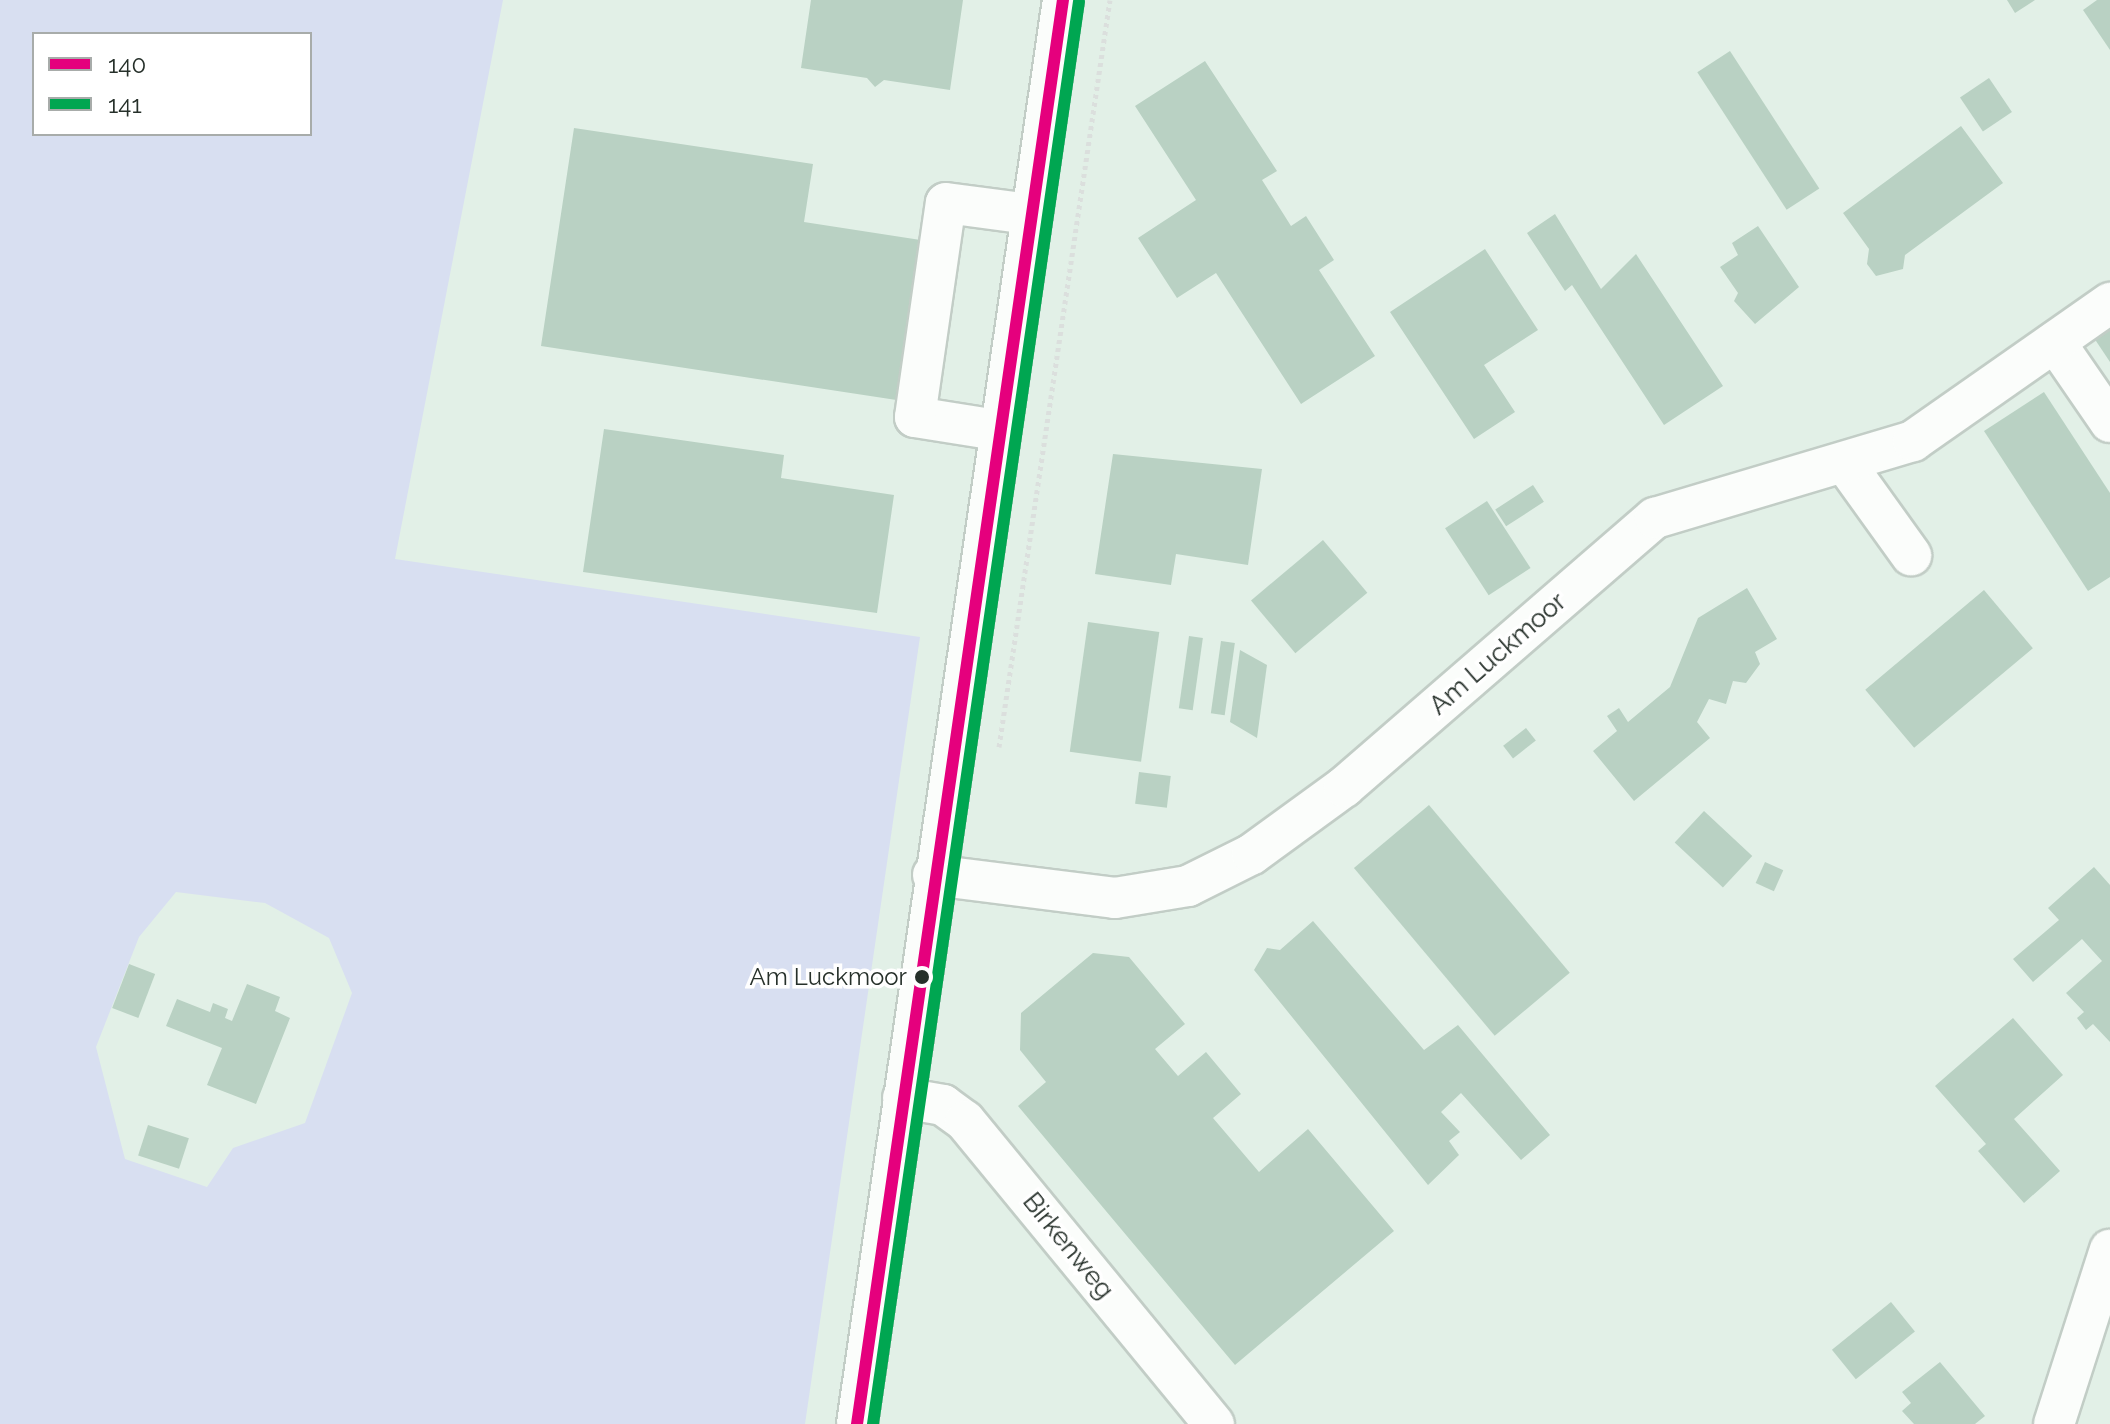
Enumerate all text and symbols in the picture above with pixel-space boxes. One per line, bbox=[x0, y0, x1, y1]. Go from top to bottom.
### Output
legend bbox=[32, 32, 312, 136]
text: 140 bbox=[108, 50, 146, 79]
text: 141 bbox=[108, 90, 142, 119]
street label: Am Luckmoor bbox=[1423, 586, 1573, 722]
place label: Am Luckmoor bbox=[749, 963, 907, 991]
marker: Am Luckmoor bbox=[914, 969, 930, 985]
street label: Birkenweg bbox=[1016, 1187, 1120, 1305]

